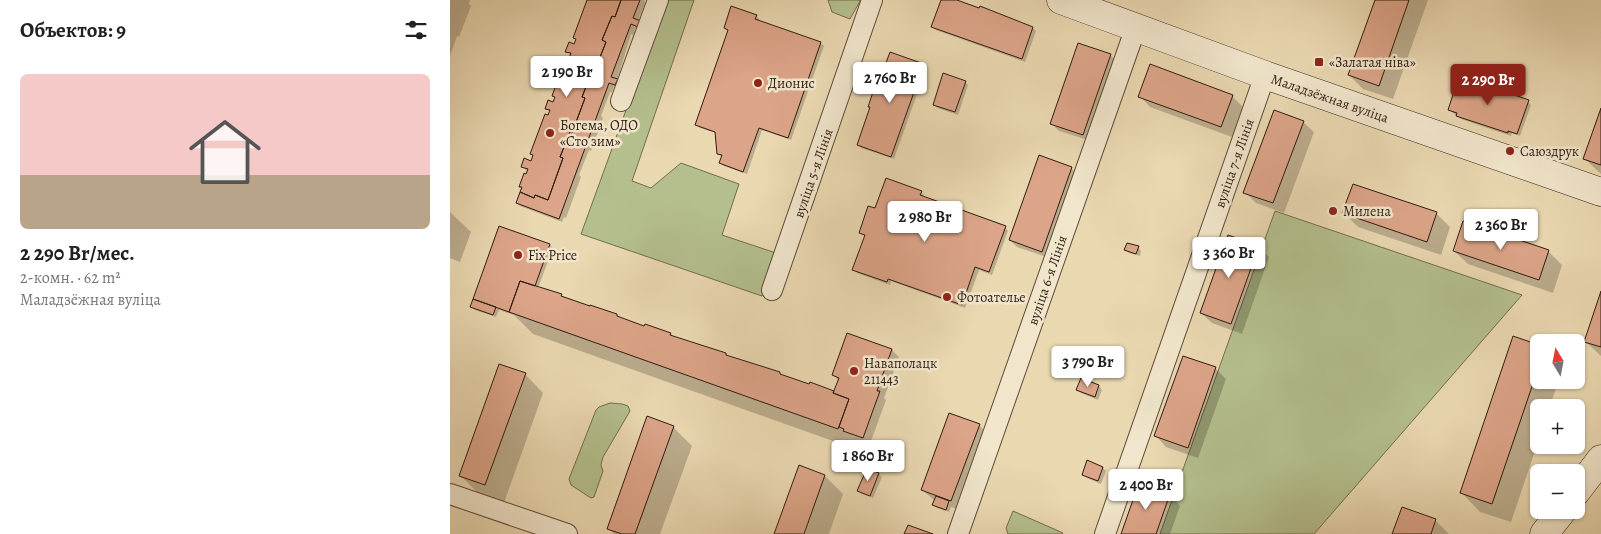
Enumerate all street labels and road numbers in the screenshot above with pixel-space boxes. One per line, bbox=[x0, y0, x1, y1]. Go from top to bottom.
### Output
street label: Маладзёжная вуліца bbox=[1268, 69, 1392, 128]
street label: вуліца 7-я Лінія bbox=[1210, 116, 1259, 210]
street label: вуліца 5-я Лінія bbox=[789, 126, 838, 220]
street label: вуліца 6-я Лінія bbox=[1023, 233, 1072, 328]

